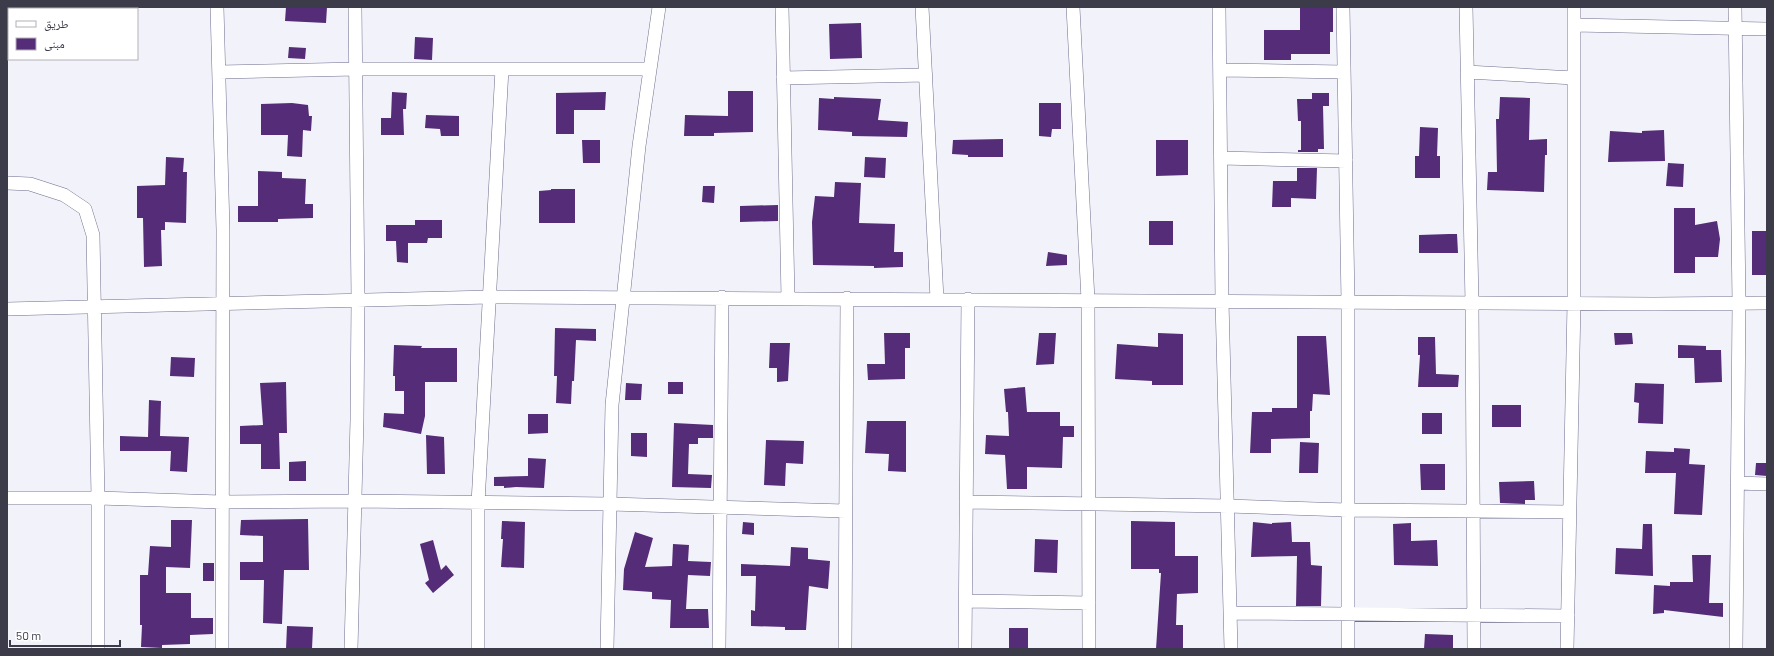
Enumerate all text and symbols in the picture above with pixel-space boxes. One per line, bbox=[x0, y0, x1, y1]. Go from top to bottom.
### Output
legend bbox=[8, 8, 138, 60]
text: طريق bbox=[44, 16, 69, 31]
text: مبنى bbox=[44, 36, 65, 51]
scale bar bbox=[10, 622, 120, 648]
text: 50 m bbox=[16, 628, 41, 642]

